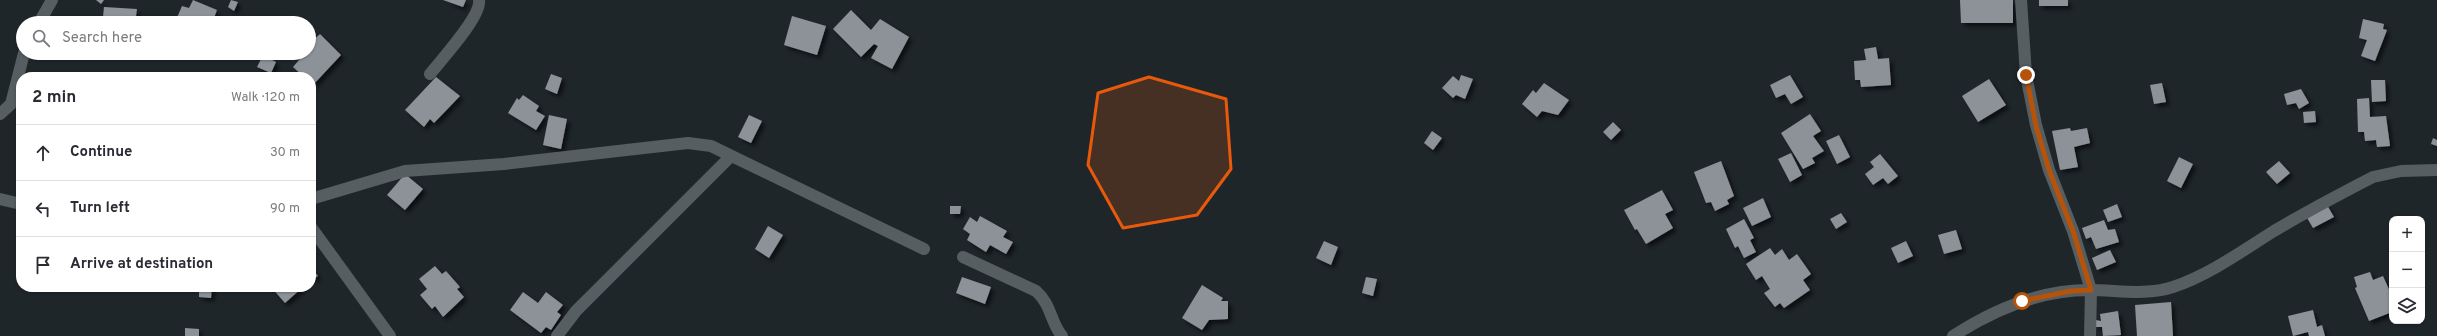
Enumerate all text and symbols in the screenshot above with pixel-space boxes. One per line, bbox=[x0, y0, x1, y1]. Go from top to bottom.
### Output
search box bbox=[16, 16, 316, 60]
icon: search bbox=[30, 27, 52, 49]
text: Search here bbox=[62, 29, 142, 48]
route end bbox=[2017, 66, 2035, 84]
text: 2 min bbox=[32, 87, 76, 109]
text: Walk · 120 m bbox=[231, 90, 300, 106]
icon: ahead bbox=[32, 142, 54, 164]
text: Continue bbox=[70, 143, 132, 162]
text: 30 m bbox=[270, 145, 300, 161]
icon: left bbox=[32, 198, 54, 220]
text: Turn left bbox=[70, 199, 130, 218]
text: 90 m bbox=[270, 201, 300, 217]
map controls bbox=[2389, 216, 2425, 324]
button: + bbox=[2389, 216, 2425, 252]
button: − bbox=[2389, 252, 2425, 288]
icon: arrive bbox=[32, 254, 54, 276]
text: Arrive at destination bbox=[70, 255, 213, 274]
button: layers bbox=[2389, 288, 2425, 324]
route start bbox=[2013, 292, 2031, 310]

